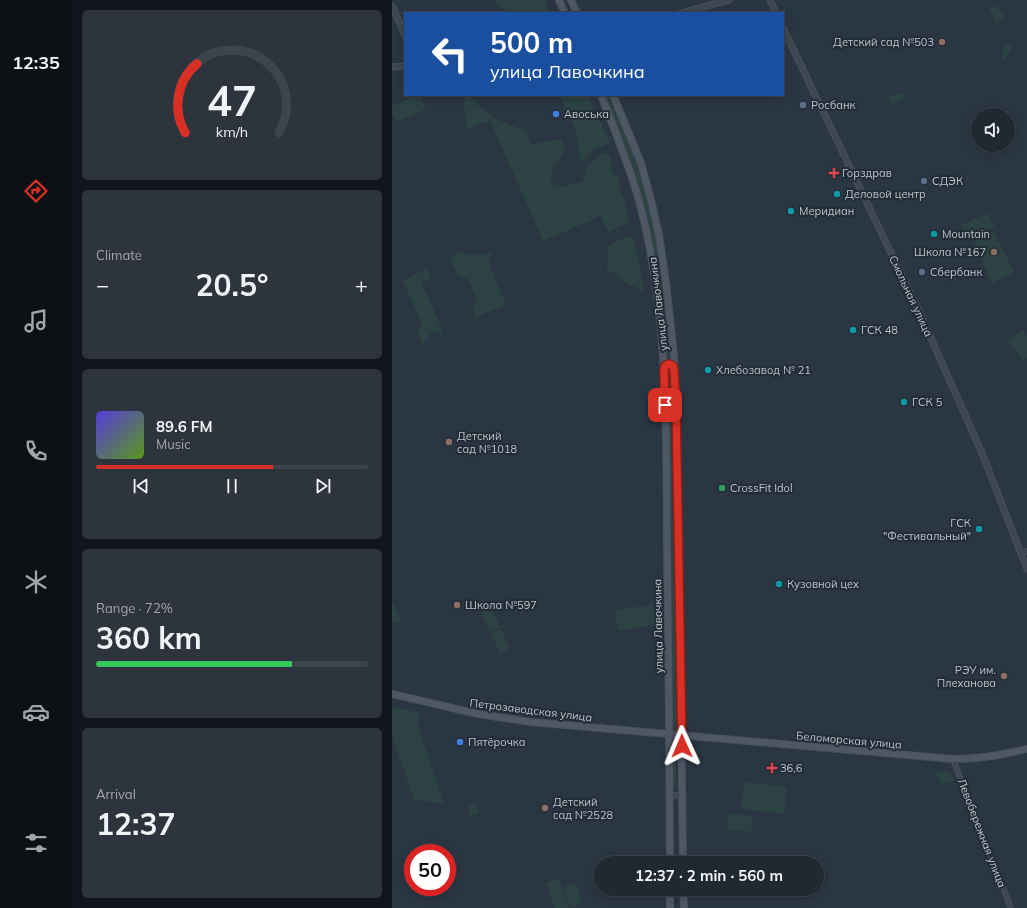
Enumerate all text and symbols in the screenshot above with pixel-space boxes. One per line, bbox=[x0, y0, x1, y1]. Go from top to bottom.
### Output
text: 500 m bbox=[490, 25, 573, 60]
icon: left bbox=[424, 28, 476, 80]
place label: Детский сад №503 bbox=[833, 35, 934, 49]
marker: Детский сад №503 bbox=[937, 37, 947, 47]
text: 12:35 bbox=[12, 51, 60, 74]
text: улица Лавочкина bbox=[490, 60, 645, 83]
text: 47 bbox=[207, 74, 257, 126]
place label: Росбанк bbox=[811, 98, 856, 112]
marker: Росбанк bbox=[798, 100, 808, 110]
place label: Авоська bbox=[564, 107, 609, 121]
map controls bbox=[971, 108, 1015, 152]
button: sound bbox=[971, 108, 1015, 152]
marker: Авоська bbox=[551, 109, 561, 119]
text: km/h bbox=[216, 122, 248, 140]
place label: Горздрав bbox=[842, 166, 892, 180]
marker: Горздрав bbox=[829, 168, 839, 178]
place label: СДЭК bbox=[932, 174, 964, 188]
marker: СДЭК bbox=[919, 176, 929, 186]
icon: directions bbox=[22, 177, 50, 205]
place label: Деловой центр bbox=[845, 187, 926, 201]
marker: Деловой центр bbox=[832, 189, 842, 199]
place label: Меридиан bbox=[799, 204, 854, 218]
marker: Меридиан bbox=[786, 206, 796, 216]
place label: Mountain bbox=[942, 227, 990, 241]
marker: Mountain bbox=[929, 229, 939, 239]
place label: Школа №167 bbox=[914, 245, 986, 259]
text: Climate bbox=[96, 247, 142, 263]
marker: Школа №167 bbox=[989, 247, 999, 257]
street label: Смольная улица bbox=[886, 253, 936, 339]
street label: улица Лавочкина bbox=[645, 256, 671, 352]
place label: Сбербанк bbox=[930, 265, 982, 279]
text: 20.5° bbox=[196, 266, 268, 304]
marker: Сбербанк bbox=[917, 267, 927, 277]
text: − bbox=[96, 271, 109, 299]
text: + bbox=[355, 271, 368, 299]
icon: music bbox=[22, 307, 50, 335]
place label: ГСК 48 bbox=[861, 323, 898, 337]
marker: ГСК 48 bbox=[848, 325, 858, 335]
place label: Хлебозавод № 21 bbox=[716, 363, 811, 377]
marker: Хлебозавод № 21 bbox=[703, 365, 713, 375]
pin bbox=[648, 388, 682, 422]
icon: arrive bbox=[654, 394, 676, 416]
place label: ГСК 5 bbox=[912, 395, 943, 409]
marker: ГСК 5 bbox=[899, 397, 909, 407]
text: 89.6 FM bbox=[156, 417, 212, 436]
place label: Детский сад №1018 bbox=[457, 429, 518, 456]
text: Music bbox=[156, 436, 191, 452]
icon: phone bbox=[22, 437, 50, 465]
marker: Детский сад №1018 bbox=[444, 437, 454, 447]
icon: previous bbox=[130, 475, 152, 497]
icon: pause bbox=[221, 475, 243, 497]
icon: next bbox=[312, 475, 334, 497]
place label: CrossFit Idol bbox=[730, 481, 793, 495]
marker: CrossFit Idol bbox=[717, 483, 727, 493]
place label: ГСК "Фестивальный" bbox=[883, 516, 972, 543]
marker: ГСК "Фестивальный" bbox=[974, 524, 984, 534]
icon: climate bbox=[22, 568, 50, 596]
place label: Кузовной цех bbox=[787, 577, 859, 591]
street label: улица Лавочкина bbox=[650, 579, 666, 673]
marker: Кузовной цех bbox=[774, 579, 784, 589]
place label: Школа №597 bbox=[465, 598, 537, 612]
text: Range · 72% bbox=[96, 600, 173, 616]
marker: Школа №597 bbox=[452, 600, 462, 610]
text: 360 km bbox=[96, 619, 202, 657]
place label: РЭУ им. Плеханова bbox=[937, 663, 996, 690]
marker: РЭУ им. Плеханова bbox=[999, 671, 1009, 681]
street label: Петрозаводская улица bbox=[469, 696, 593, 724]
icon: car bbox=[22, 698, 50, 726]
position arrow bbox=[661, 725, 703, 767]
street label: Беломорская улица bbox=[796, 728, 902, 752]
place label: Пятёрочка bbox=[468, 735, 525, 749]
marker: Пятёрочка bbox=[455, 737, 465, 747]
place label: 36,6 bbox=[780, 761, 803, 775]
marker: 36,6 bbox=[767, 763, 777, 773]
street label: Левобережная улица bbox=[955, 777, 1009, 889]
text: Arrival bbox=[96, 786, 136, 802]
place label: Детский сад №2528 bbox=[553, 795, 614, 822]
marker: Детский сад №2528 bbox=[540, 803, 550, 813]
text: 12:37 bbox=[96, 805, 175, 843]
icon: filters bbox=[22, 829, 50, 857]
speed limit sign: 50 bbox=[404, 844, 456, 896]
text: 12:37 · 2 min · 560 m bbox=[635, 866, 783, 885]

